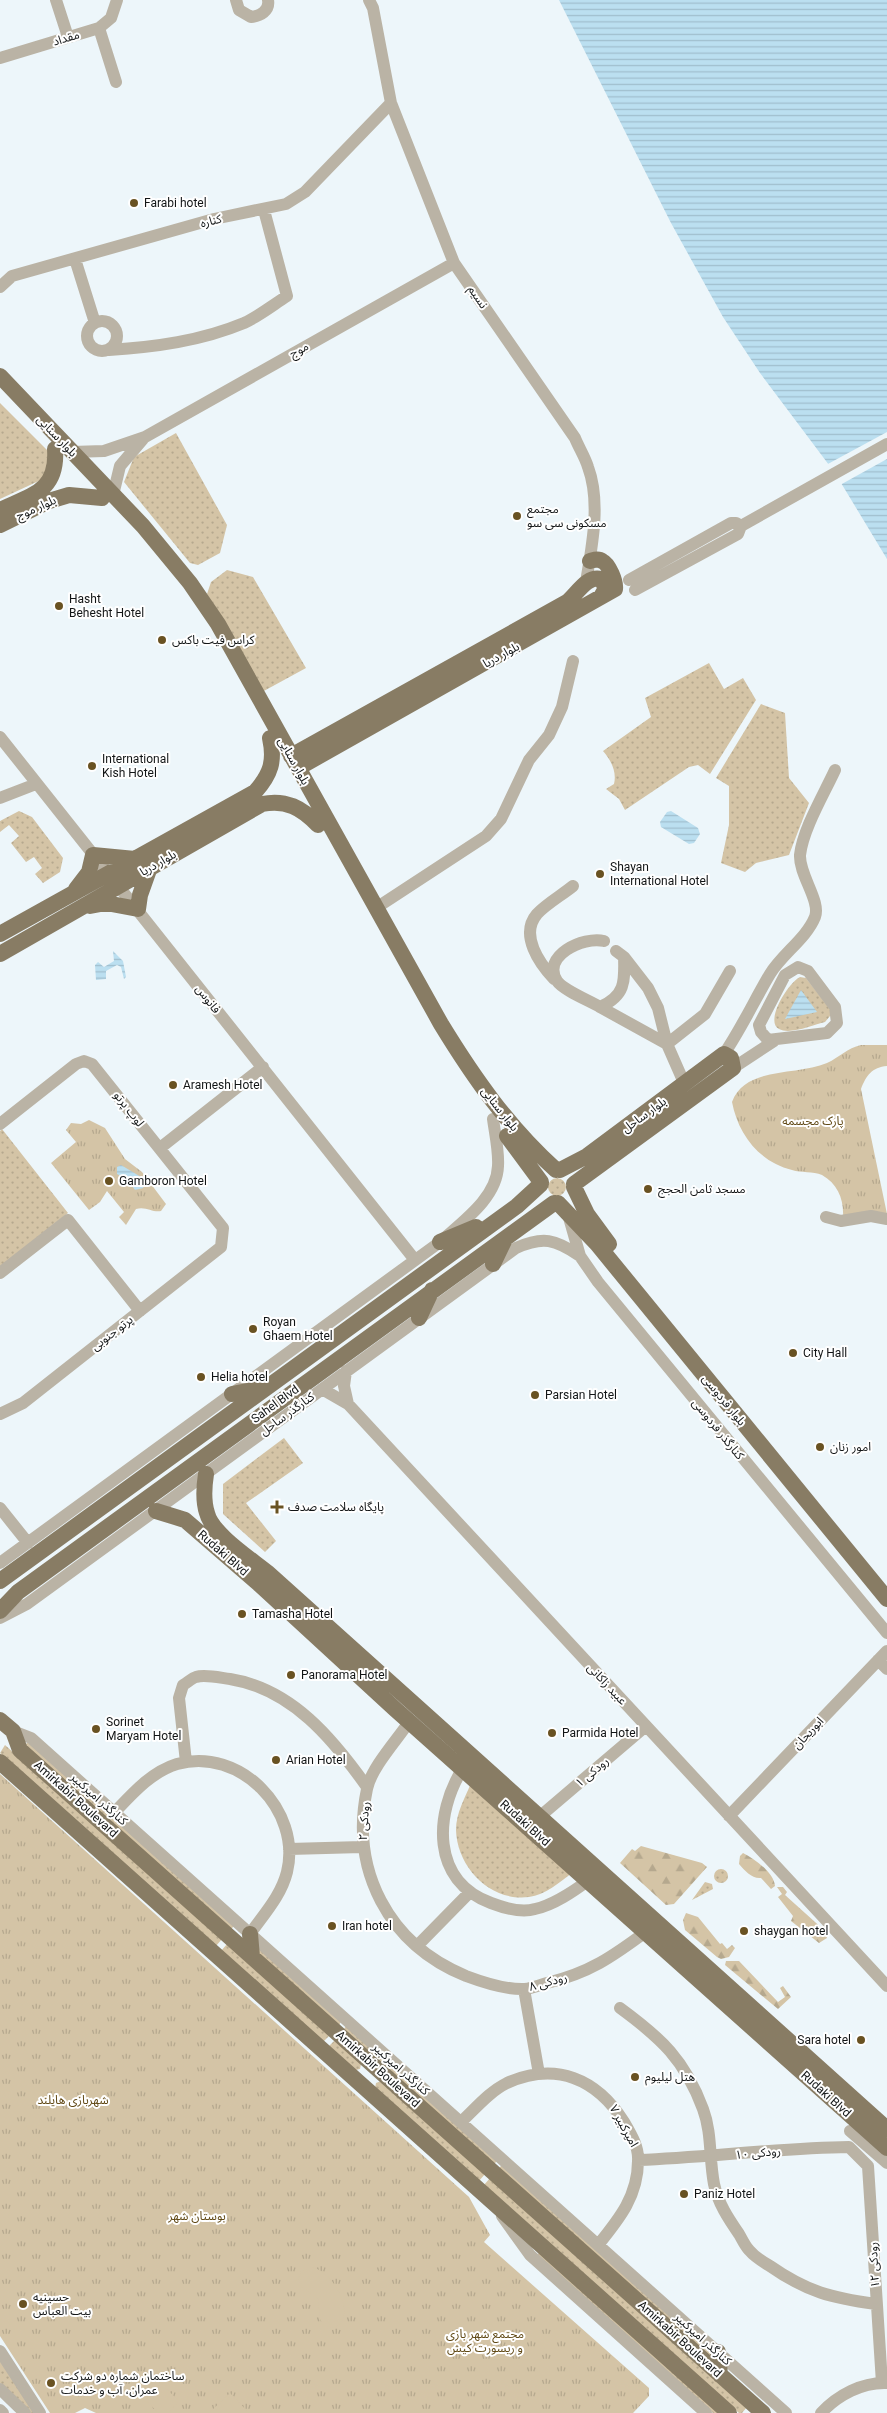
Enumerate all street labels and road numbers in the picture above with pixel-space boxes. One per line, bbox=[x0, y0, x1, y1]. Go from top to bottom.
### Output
street label: مقداد bbox=[51, 27, 81, 49]
street label: کناره bbox=[199, 211, 224, 230]
street label: نسیم bbox=[464, 283, 491, 312]
street label: موج bbox=[287, 339, 312, 363]
street label: بلوار سنایی bbox=[34, 412, 80, 460]
street label: بلوار موج bbox=[14, 493, 59, 525]
street label: بلوار دریا bbox=[480, 639, 522, 671]
street label: بلوار سنایی bbox=[275, 735, 313, 787]
street label: بلوار دریا bbox=[137, 847, 179, 879]
street label: فانوس bbox=[193, 982, 223, 1016]
street label: بلوار سنایی bbox=[478, 1084, 522, 1134]
street label: لوپ پرتو bbox=[110, 1089, 147, 1130]
street label: بلوار ساحل bbox=[619, 1094, 669, 1136]
street label: پرتو جنوبی bbox=[88, 1312, 136, 1355]
street label: بلوار فردوسی bbox=[699, 1372, 749, 1428]
street label: Sahel Blvd bbox=[248, 1382, 302, 1426]
street label: کنارگذر ساحل bbox=[257, 1389, 318, 1438]
street label: کنارگذر فردوسی bbox=[689, 1396, 747, 1463]
street label: Rudaki Blvd bbox=[195, 1527, 251, 1579]
street label: عبید زاکانی bbox=[584, 1660, 630, 1708]
street label: ابوریحان bbox=[790, 1714, 826, 1752]
street label: رودکی ۱ bbox=[573, 1754, 611, 1790]
street label: Amirkabir Boulevard bbox=[31, 1758, 121, 1840]
street label: کنارگذر امیرکبیر bbox=[67, 1769, 131, 1829]
street label: Rudaki Blvd bbox=[497, 1797, 553, 1849]
street label: رودکی ۲ bbox=[356, 1801, 372, 1841]
street label: رودکی ۸ bbox=[527, 1970, 569, 1994]
street label: Amirkabir Boulevard bbox=[333, 2028, 423, 2110]
street label: کنارگذر امیرکبیر bbox=[369, 2039, 433, 2099]
street label: Rudaki Blvd bbox=[798, 2068, 854, 2120]
street label: امیرکبیر ۷ bbox=[607, 2102, 641, 2150]
street label: رودکی ۱۰ bbox=[734, 2144, 782, 2162]
street label: رودکی ۱۲ bbox=[866, 2242, 882, 2288]
street label: Amirkabir Boulevard bbox=[635, 2298, 725, 2380]
street label: کنارگذر امیرکبیر bbox=[671, 2309, 735, 2369]

